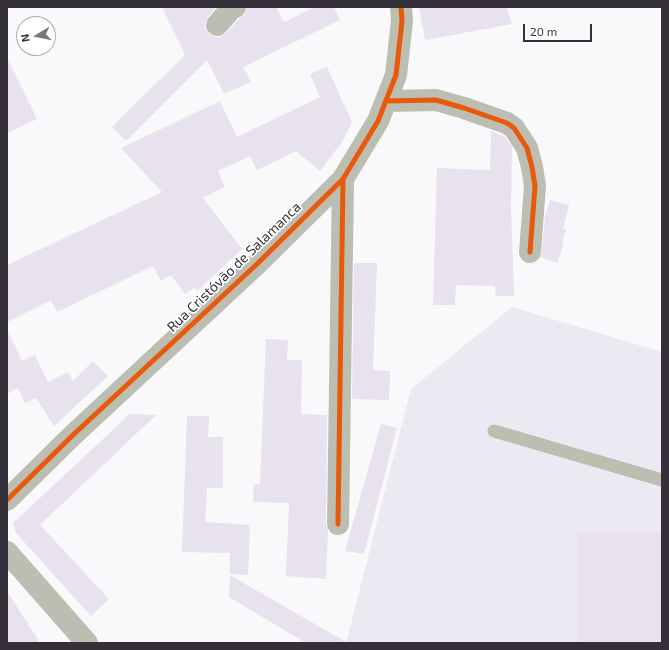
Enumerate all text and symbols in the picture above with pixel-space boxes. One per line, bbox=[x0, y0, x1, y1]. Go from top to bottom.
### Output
north arrow bbox=[16, 16, 56, 56]
scale bar bbox=[525, 16, 594, 42]
text: 20 m bbox=[530, 24, 557, 38]
text: N bbox=[18, 33, 32, 43]
street label: Rua Cristóvão de Salamanca bbox=[164, 199, 304, 335]

